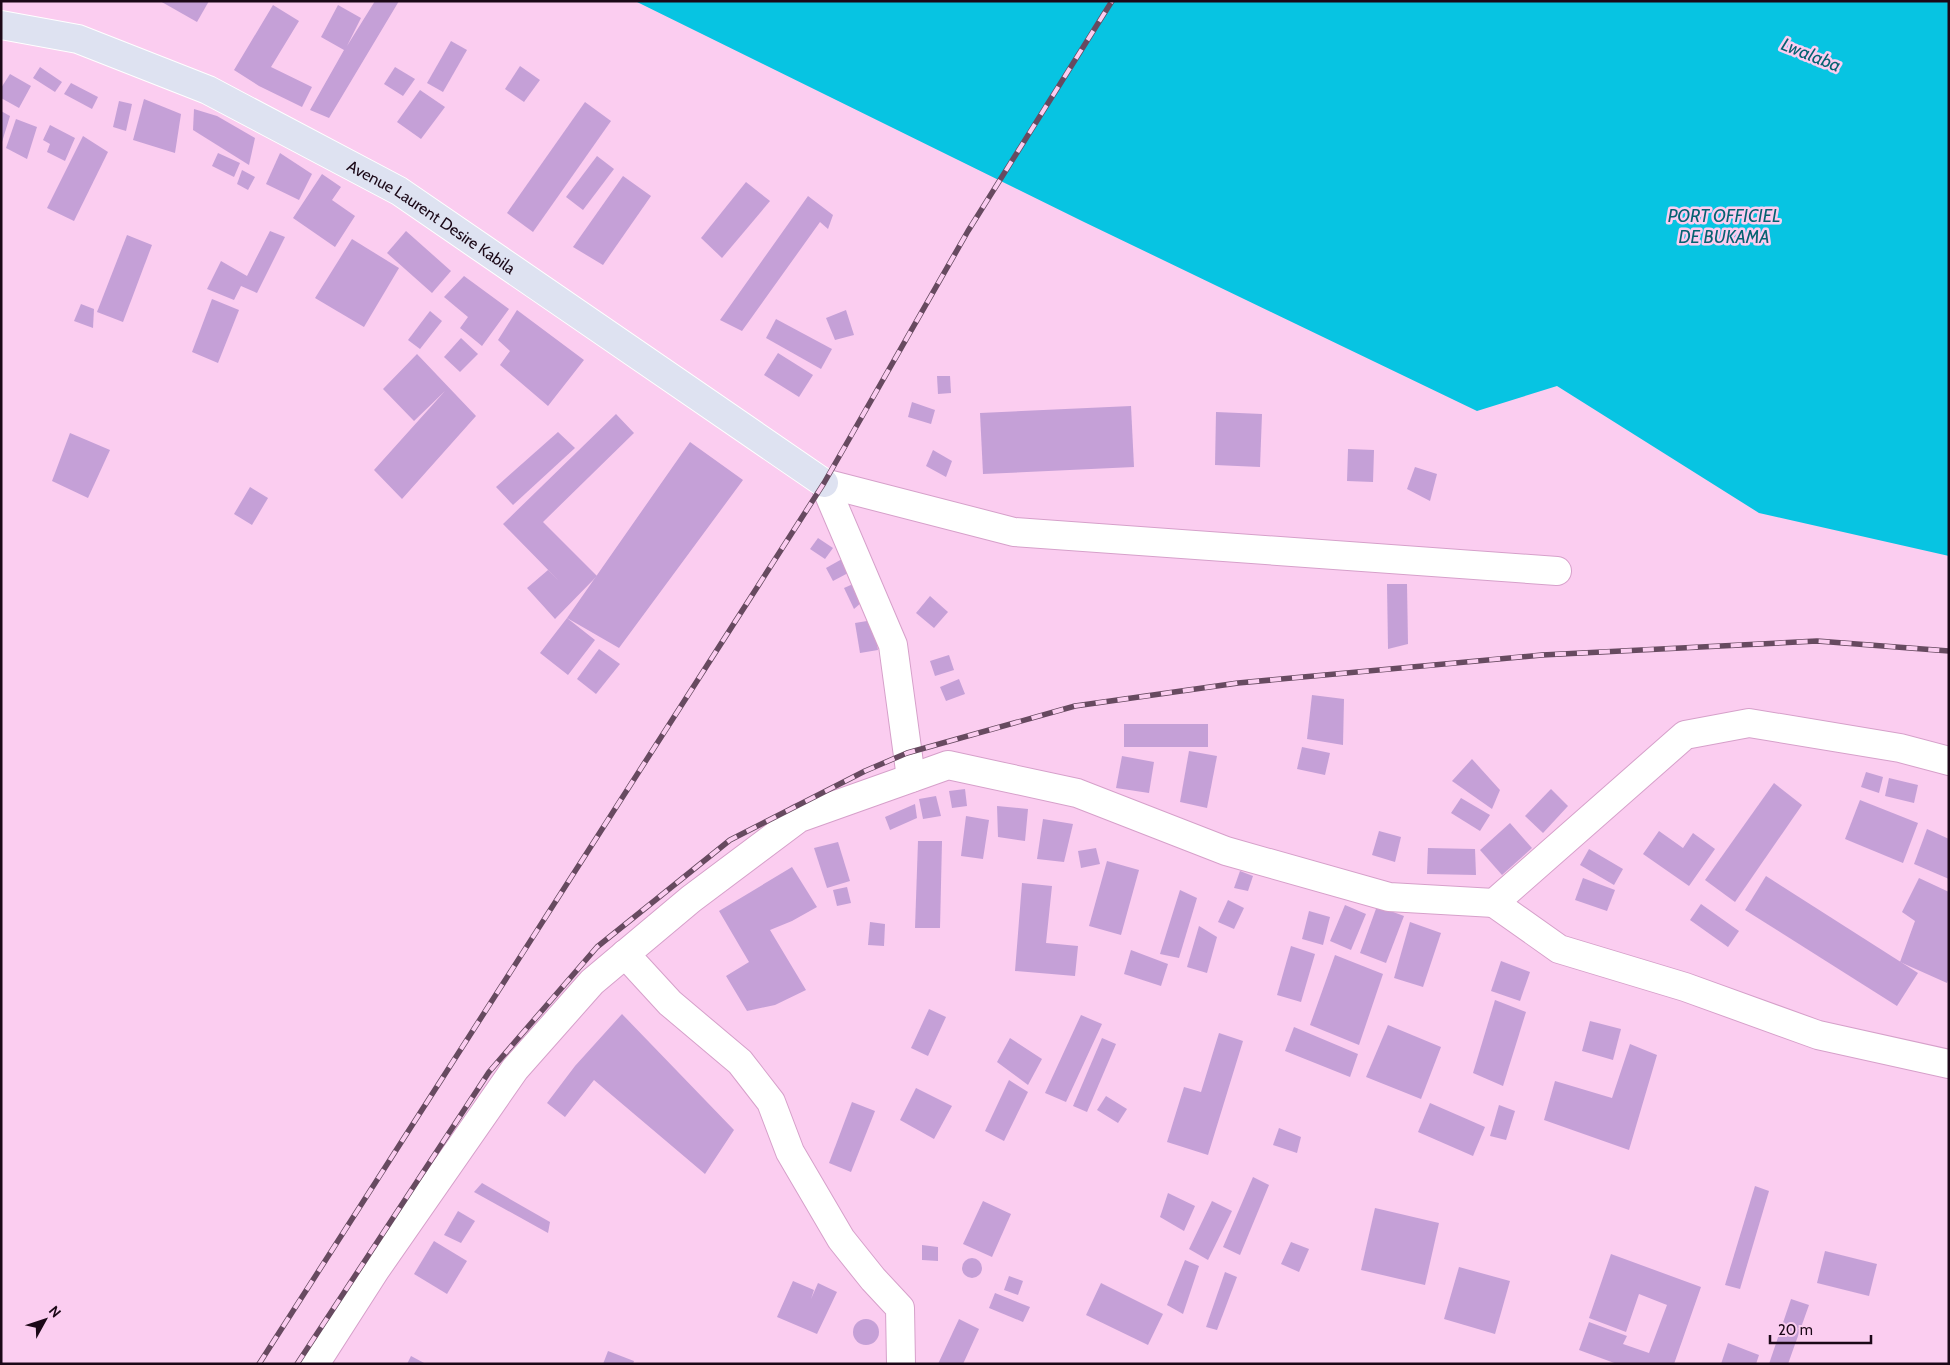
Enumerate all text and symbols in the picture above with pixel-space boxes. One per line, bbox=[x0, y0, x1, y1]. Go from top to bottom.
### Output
water label: Lwalaba bbox=[1778, 33, 1844, 77]
street label: Avenue Laurent Desire Kabila bbox=[344, 156, 519, 278]
water label: PORT OFFICIEL DE BUKAMA bbox=[1668, 205, 1780, 248]
north arrow bbox=[20, 1295, 70, 1345]
text: N bbox=[45, 1302, 65, 1321]
scale bar bbox=[1770, 1312, 1871, 1344]
text: 20 m bbox=[1778, 1321, 1813, 1339]

